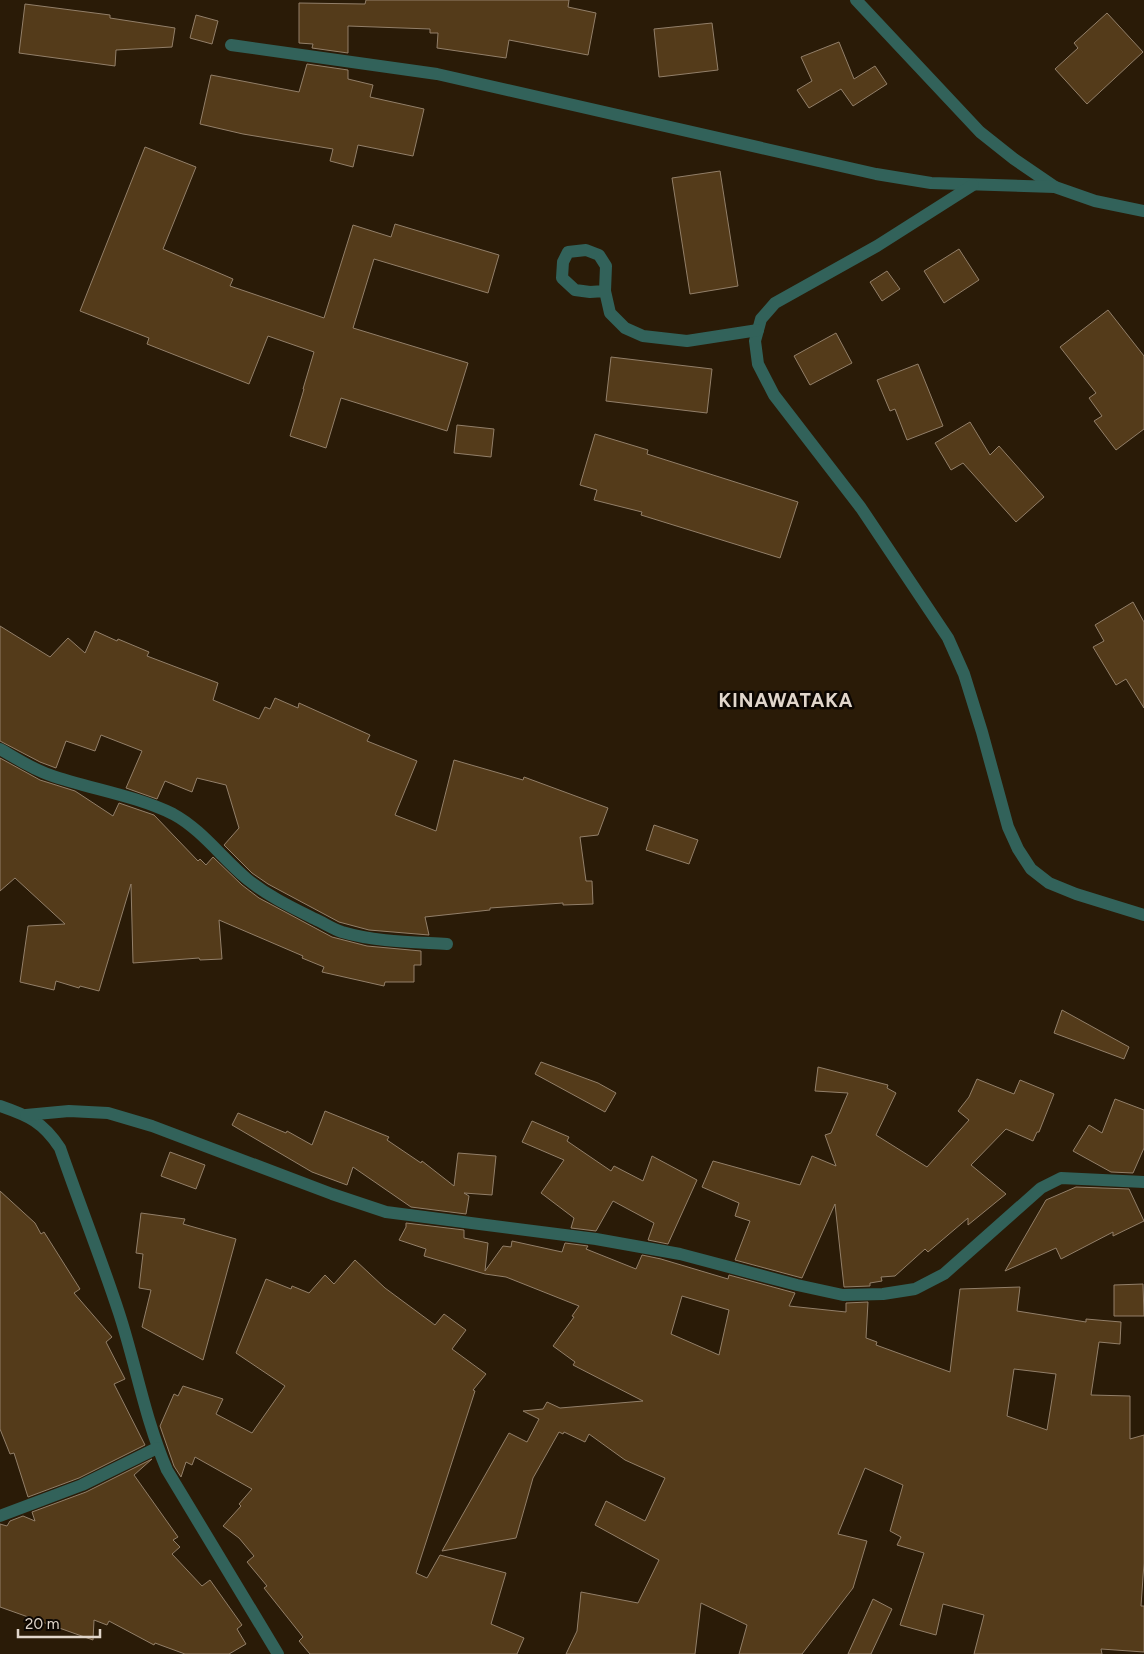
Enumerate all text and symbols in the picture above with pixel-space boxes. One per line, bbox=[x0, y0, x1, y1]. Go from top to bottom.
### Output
district label: KINAWATAKA bbox=[719, 689, 853, 712]
scale bar bbox=[18, 1606, 100, 1638]
text: 20 m bbox=[25, 1615, 59, 1633]

